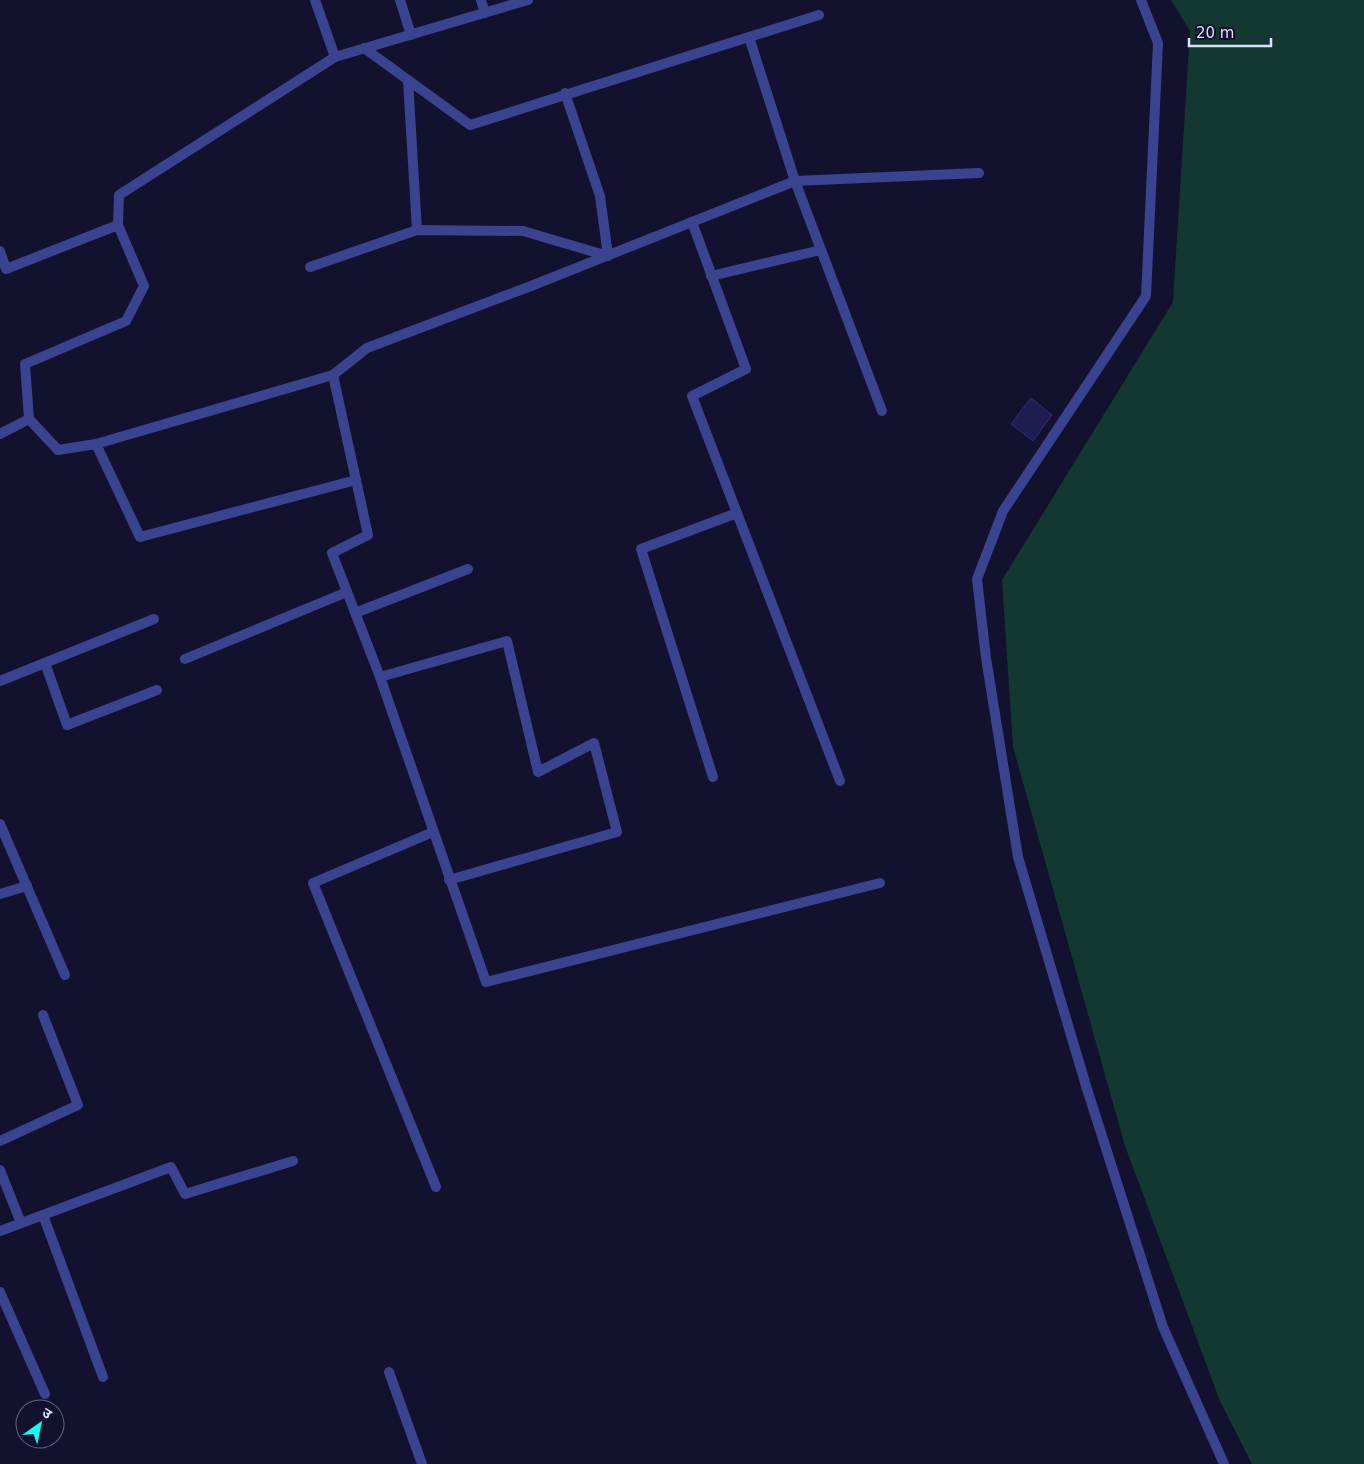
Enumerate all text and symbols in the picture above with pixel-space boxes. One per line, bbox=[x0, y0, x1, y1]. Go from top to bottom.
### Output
scale bar bbox=[1189, 15, 1272, 47]
text: 20 m bbox=[1196, 24, 1234, 42]
north arrow bbox=[15, 1399, 65, 1449]
text: उ bbox=[39, 1404, 56, 1422]

